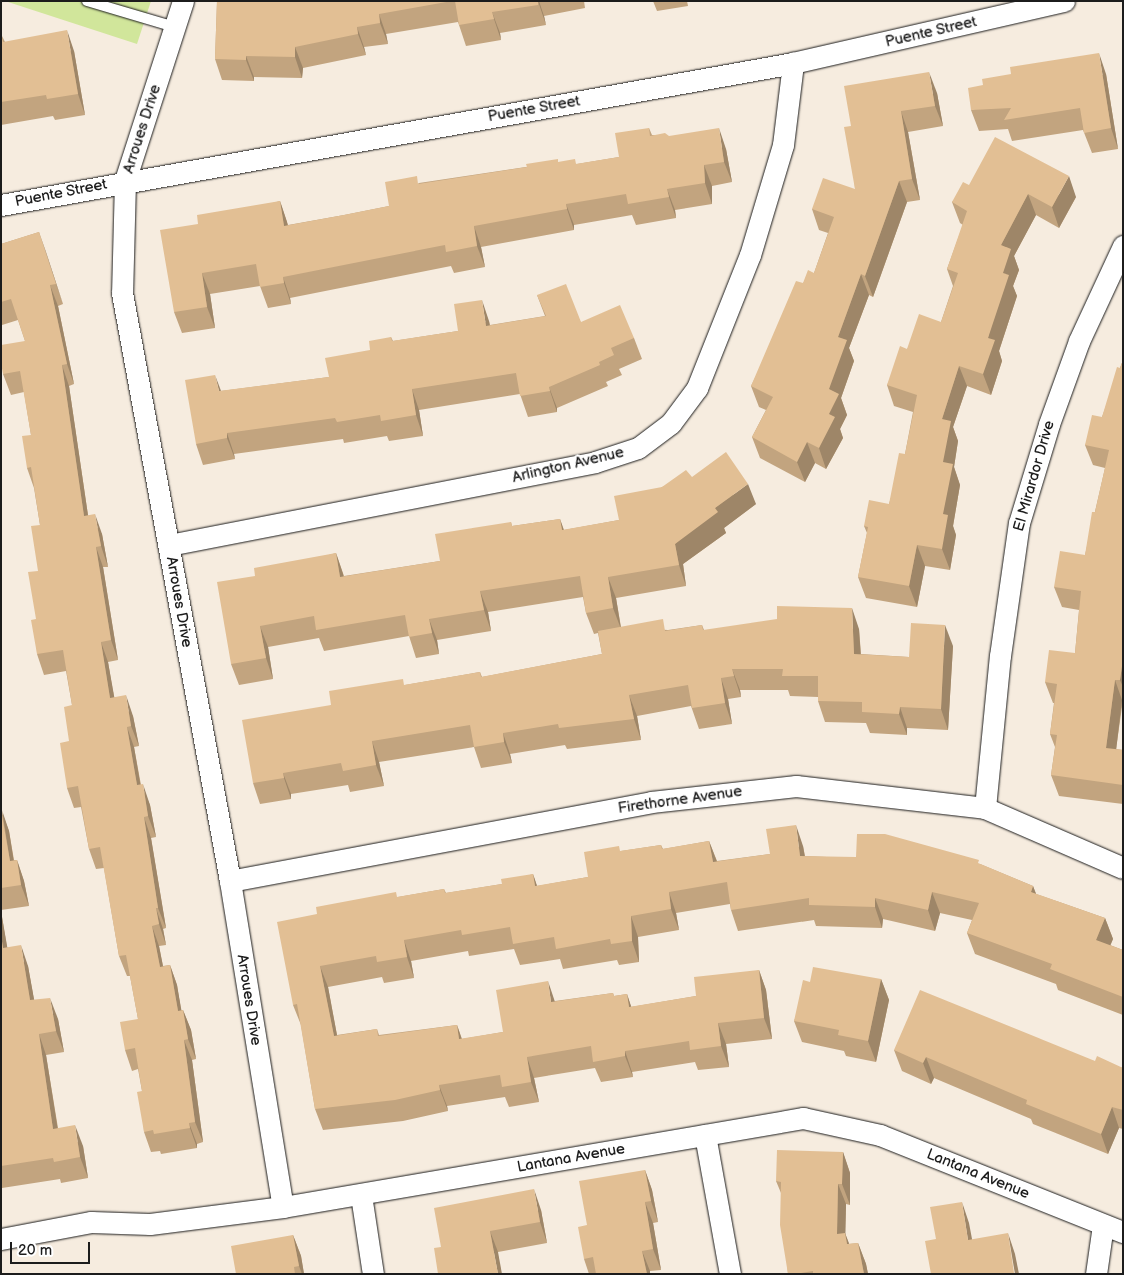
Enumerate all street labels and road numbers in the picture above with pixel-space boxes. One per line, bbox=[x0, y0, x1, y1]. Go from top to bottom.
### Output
street label: Puente Street bbox=[883, 13, 979, 51]
street label: Arroues Drive bbox=[119, 82, 165, 176]
street label: Puente Street bbox=[486, 92, 582, 126]
street label: Puente Street bbox=[13, 175, 109, 211]
street label: El Mirardor Drive bbox=[1010, 419, 1058, 533]
street label: Arlington Avenue bbox=[510, 443, 626, 487]
street label: Arroues Drive bbox=[162, 555, 196, 649]
street label: Firethorne Avenue bbox=[617, 782, 743, 818]
street label: Arroues Drive bbox=[233, 953, 265, 1047]
street label: Lantana Avenue bbox=[516, 1140, 626, 1176]
street label: Lantana Avenue bbox=[924, 1145, 1032, 1203]

